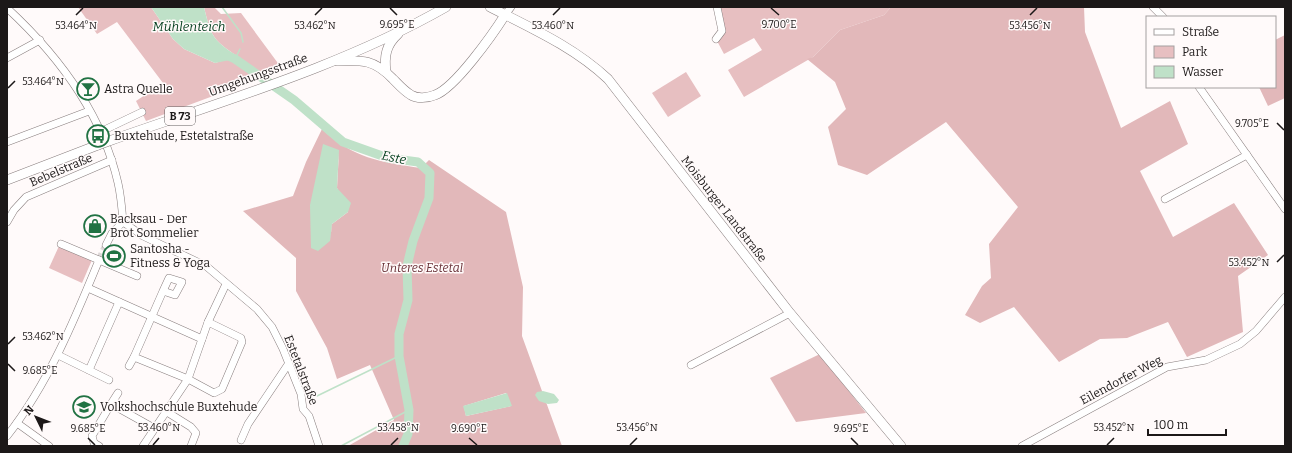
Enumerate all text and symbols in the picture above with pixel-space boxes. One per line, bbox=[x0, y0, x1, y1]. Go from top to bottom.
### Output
legend bbox=[1146, 16, 1276, 88]
water label: Mühlenteich bbox=[152, 19, 226, 34]
text: 9.695°E bbox=[380, 19, 414, 31]
text: 9.700°E bbox=[761, 19, 797, 31]
text: 53.464°N bbox=[55, 20, 97, 32]
text: 53.462°N bbox=[294, 20, 336, 32]
text: 53.460°N bbox=[532, 20, 574, 32]
text: 53.456°N bbox=[1009, 20, 1051, 32]
text: Straße bbox=[1182, 25, 1219, 39]
text: Park bbox=[1182, 45, 1208, 59]
street label: Umgehungsstraße bbox=[207, 51, 309, 99]
text: Wasser bbox=[1182, 65, 1224, 79]
text: 53.464°N bbox=[22, 76, 64, 88]
bar icon: Astra Quelle bbox=[75, 76, 101, 102]
place label: Astra Quelle bbox=[104, 82, 173, 96]
road number: B 73 bbox=[165, 107, 195, 125]
text: 9.705°E bbox=[1235, 118, 1269, 130]
bus stop icon: Buxtehude, Estetalstraße bbox=[85, 123, 111, 149]
place label: Buxtehude, Estetalstraße bbox=[114, 129, 254, 143]
water label: Este bbox=[380, 148, 408, 167]
street label: Bebelstraße bbox=[27, 150, 95, 190]
street label: Moisburger Landstraße bbox=[678, 153, 770, 265]
place label: Backsau - Der Brot Sommelier bbox=[110, 212, 199, 240]
shop icon: Backsau - Der Brot Sommelier bbox=[82, 213, 108, 239]
place label: Santosha - Fitness & Yoga bbox=[130, 242, 210, 270]
sports icon: Santosha - Fitness & Yoga bbox=[101, 243, 127, 269]
text: 53.452°N bbox=[1228, 257, 1270, 269]
park label: Unteres Estetal bbox=[381, 261, 463, 275]
text: 53.462°N bbox=[22, 331, 64, 343]
street label: Estetalstraße bbox=[281, 333, 321, 407]
street label: Eilendorfer Weg bbox=[1078, 352, 1165, 407]
text: 9.685°E bbox=[23, 365, 57, 377]
school or university icon: Volkshochschule Buxtehude bbox=[71, 394, 97, 420]
north arrow bbox=[16, 397, 56, 437]
place label: Volkshochschule Buxtehude bbox=[100, 400, 257, 414]
text: N bbox=[21, 403, 37, 418]
scale bar bbox=[1148, 411, 1226, 437]
text: 100 m bbox=[1154, 418, 1189, 432]
text: 53.460°N bbox=[138, 422, 180, 434]
text: 53.458°N bbox=[377, 422, 419, 434]
text: 53.456°N bbox=[616, 422, 658, 434]
text: 53.452°N bbox=[1093, 422, 1135, 434]
text: 9.685°E bbox=[71, 423, 105, 435]
text: 9.690°E bbox=[451, 423, 487, 435]
text: 9.695°E bbox=[834, 423, 868, 435]

